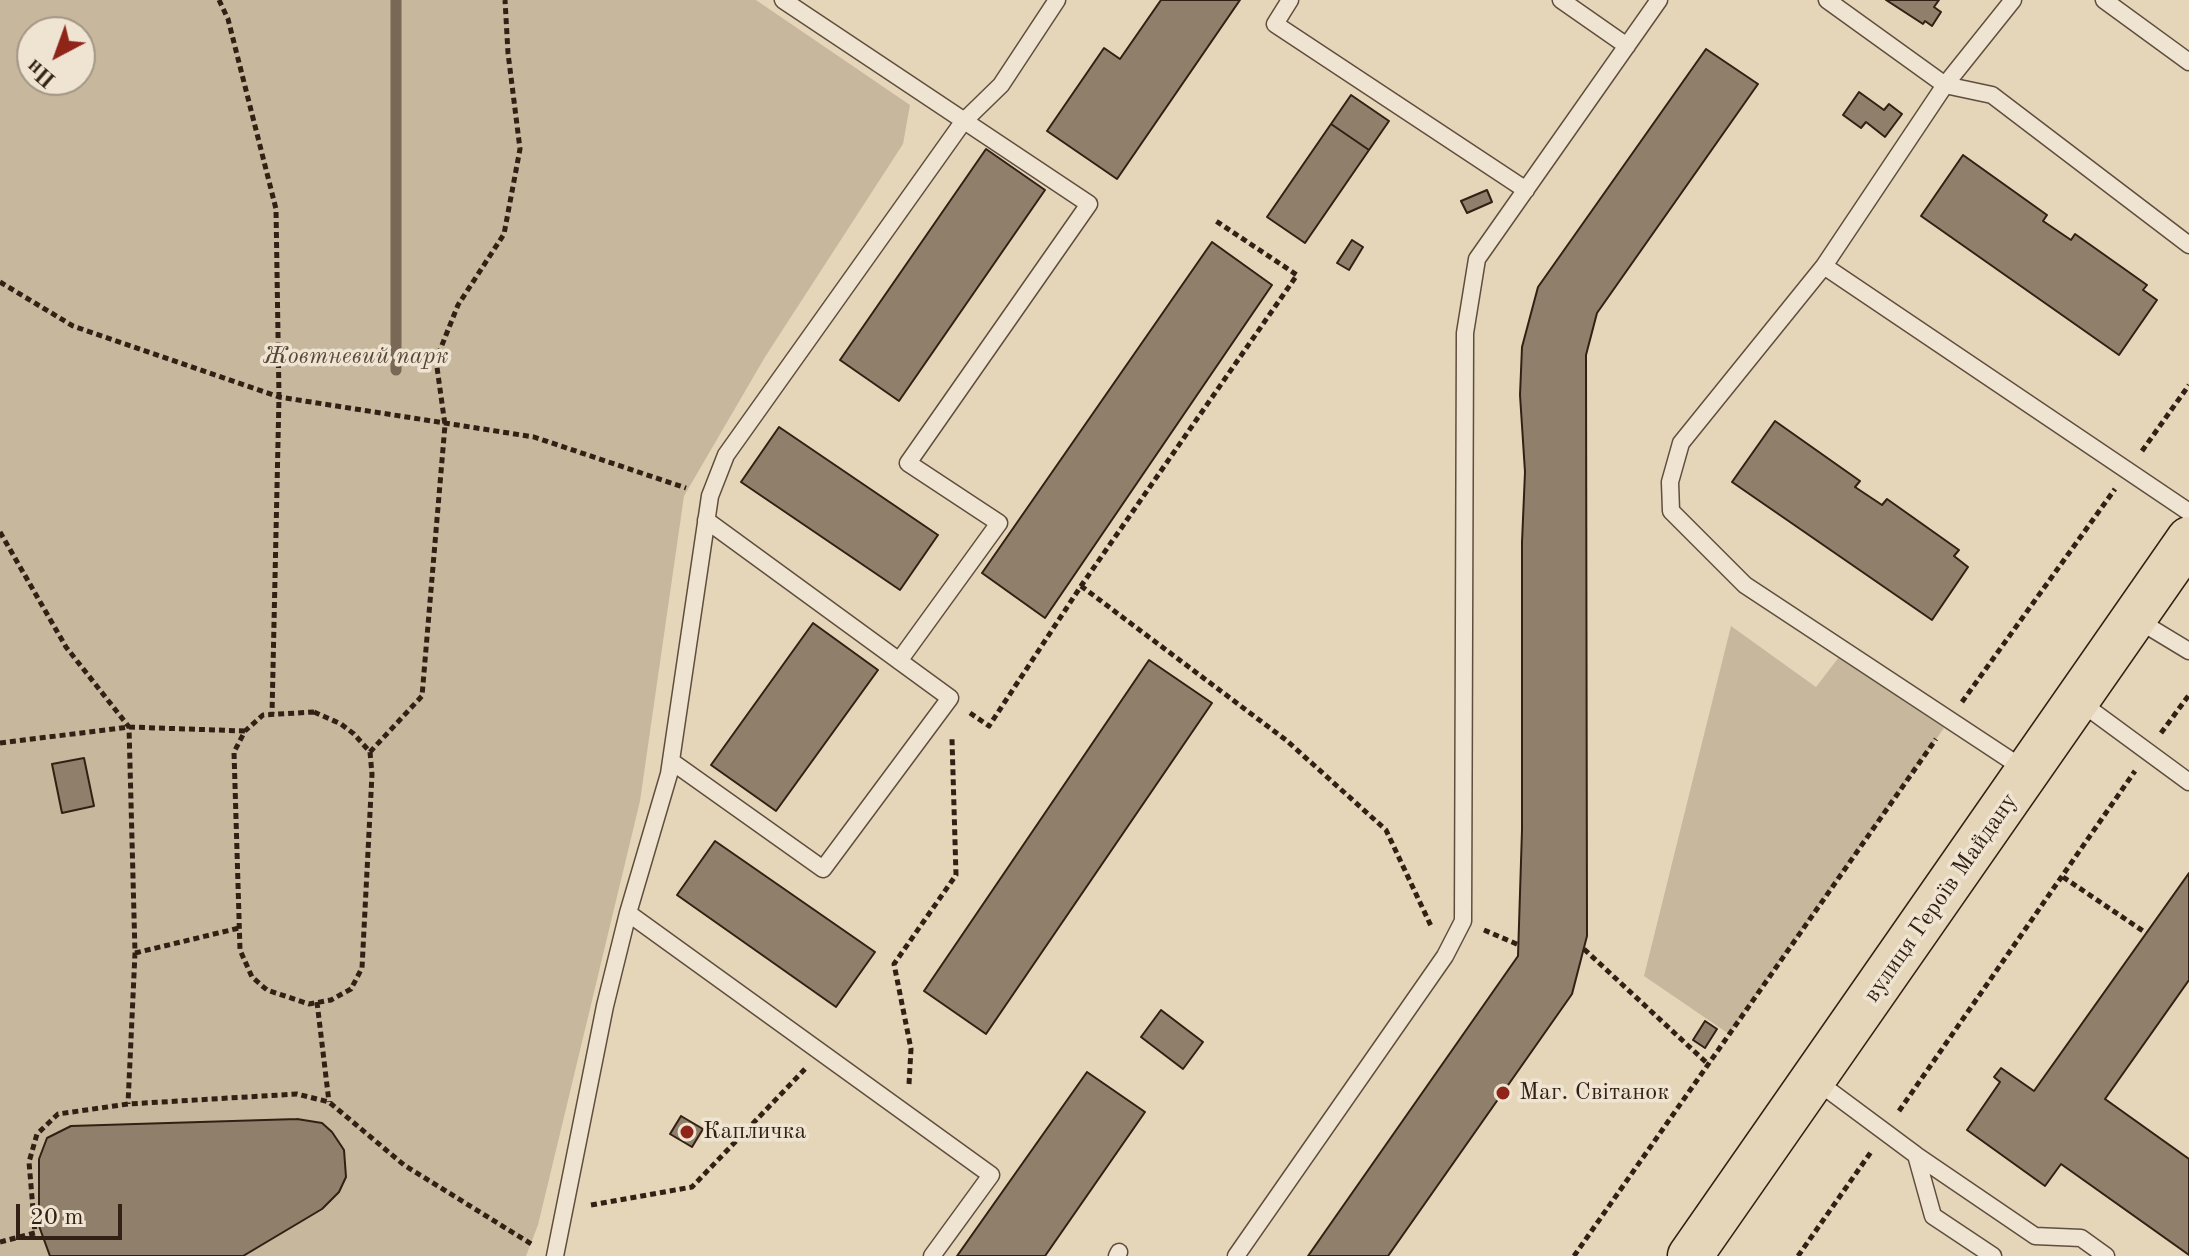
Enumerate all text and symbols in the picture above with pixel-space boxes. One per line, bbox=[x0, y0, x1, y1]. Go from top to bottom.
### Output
north arrow bbox=[16, 16, 96, 96]
text: Пн bbox=[23, 54, 60, 91]
park label: Жовтневий парк bbox=[263, 343, 449, 371]
street label: вулиця Героїв Майдану bbox=[1858, 788, 2024, 1008]
place label: Маг. Світанок bbox=[1519, 1079, 1669, 1107]
marker: Маг. Світанок bbox=[1494, 1084, 1512, 1102]
place label: Капличка bbox=[703, 1118, 806, 1146]
marker: Капличка bbox=[678, 1123, 696, 1141]
scale bar bbox=[20, 1188, 126, 1238]
text: 20 m bbox=[30, 1206, 84, 1230]

